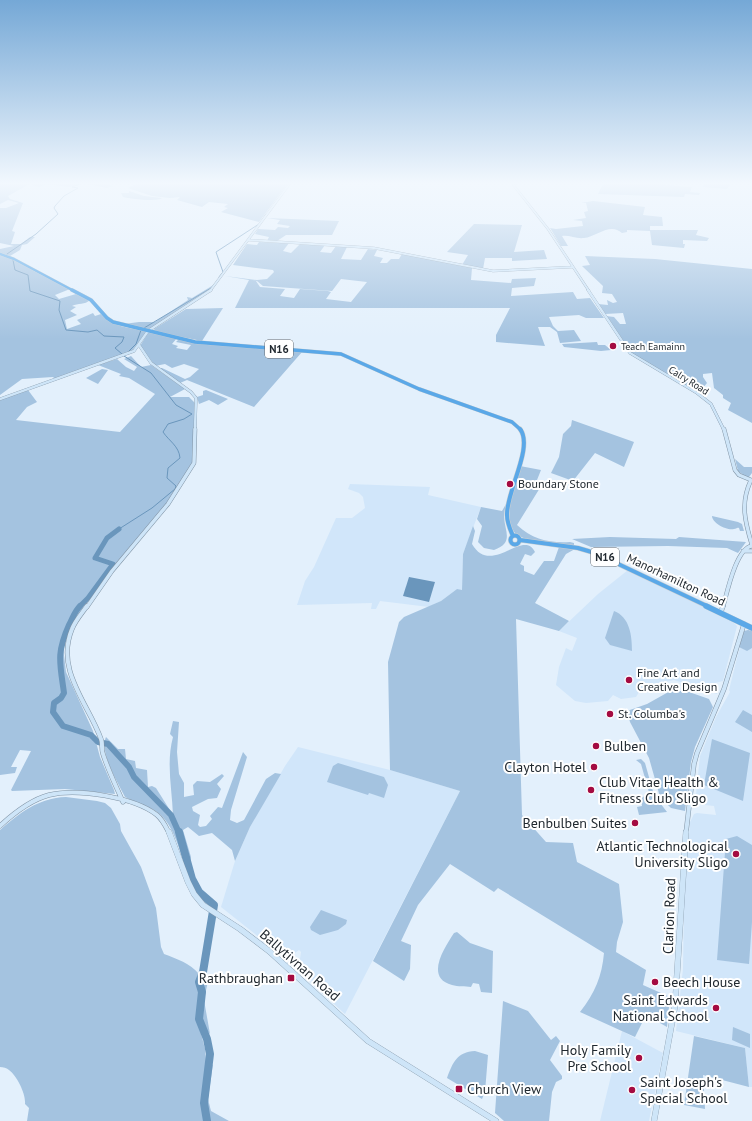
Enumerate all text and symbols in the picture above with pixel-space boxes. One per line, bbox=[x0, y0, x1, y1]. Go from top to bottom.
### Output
road number: N16 bbox=[265, 340, 293, 358]
place label: Teach Eamainn bbox=[621, 340, 685, 353]
marker: Teach Eamainn bbox=[608, 341, 618, 351]
street label: Calry Road bbox=[666, 363, 711, 398]
place label: Boundary Stone bbox=[518, 476, 599, 491]
marker: Boundary Stone bbox=[505, 479, 515, 489]
road number: N16 bbox=[591, 548, 619, 566]
street label: Manorhamilton Road bbox=[625, 550, 728, 609]
place label: Fine Art and Creative Design bbox=[637, 665, 717, 694]
marker: Fine Art and Creative Design bbox=[624, 675, 634, 685]
place label: St. Columba's bbox=[618, 706, 685, 721]
marker: St. Columba's bbox=[605, 709, 615, 719]
place label: Bulben bbox=[604, 737, 646, 755]
marker: Bulben bbox=[591, 741, 601, 751]
place label: Clayton Hotel bbox=[504, 758, 586, 776]
marker: Clayton Hotel bbox=[589, 762, 599, 772]
place label: Club Vitae Health & Fitness Club Sligo bbox=[599, 773, 719, 807]
marker: Club Vitae Health & Fitness Club Sligo bbox=[586, 785, 596, 795]
place label: Benbulben Suites bbox=[522, 814, 627, 832]
marker: Benbulben Suites bbox=[630, 818, 640, 828]
place label: Atlantic Technological University Sligo bbox=[597, 837, 728, 871]
marker: Atlantic Technological University Sligo bbox=[731, 849, 741, 859]
street label: Clarion Road bbox=[659, 878, 679, 954]
street label: Ballytivnan Road bbox=[256, 925, 344, 1005]
place label: Rathbraughan bbox=[199, 969, 283, 987]
marker: Rathbraughan bbox=[286, 973, 296, 983]
place label: Beech House bbox=[663, 973, 740, 991]
marker: Beech House bbox=[650, 977, 660, 987]
place label: Saint Edwards National School bbox=[613, 991, 708, 1025]
marker: Saint Edwards National School bbox=[711, 1003, 721, 1013]
place label: Holy Family Pre School bbox=[560, 1041, 631, 1075]
marker: Holy Family Pre School bbox=[634, 1053, 644, 1063]
place label: Saint Joseph's Special School bbox=[640, 1073, 727, 1107]
place label: Church View bbox=[467, 1080, 542, 1098]
marker: Church View bbox=[454, 1084, 464, 1094]
marker: Saint Joseph's Special School bbox=[627, 1085, 637, 1095]

